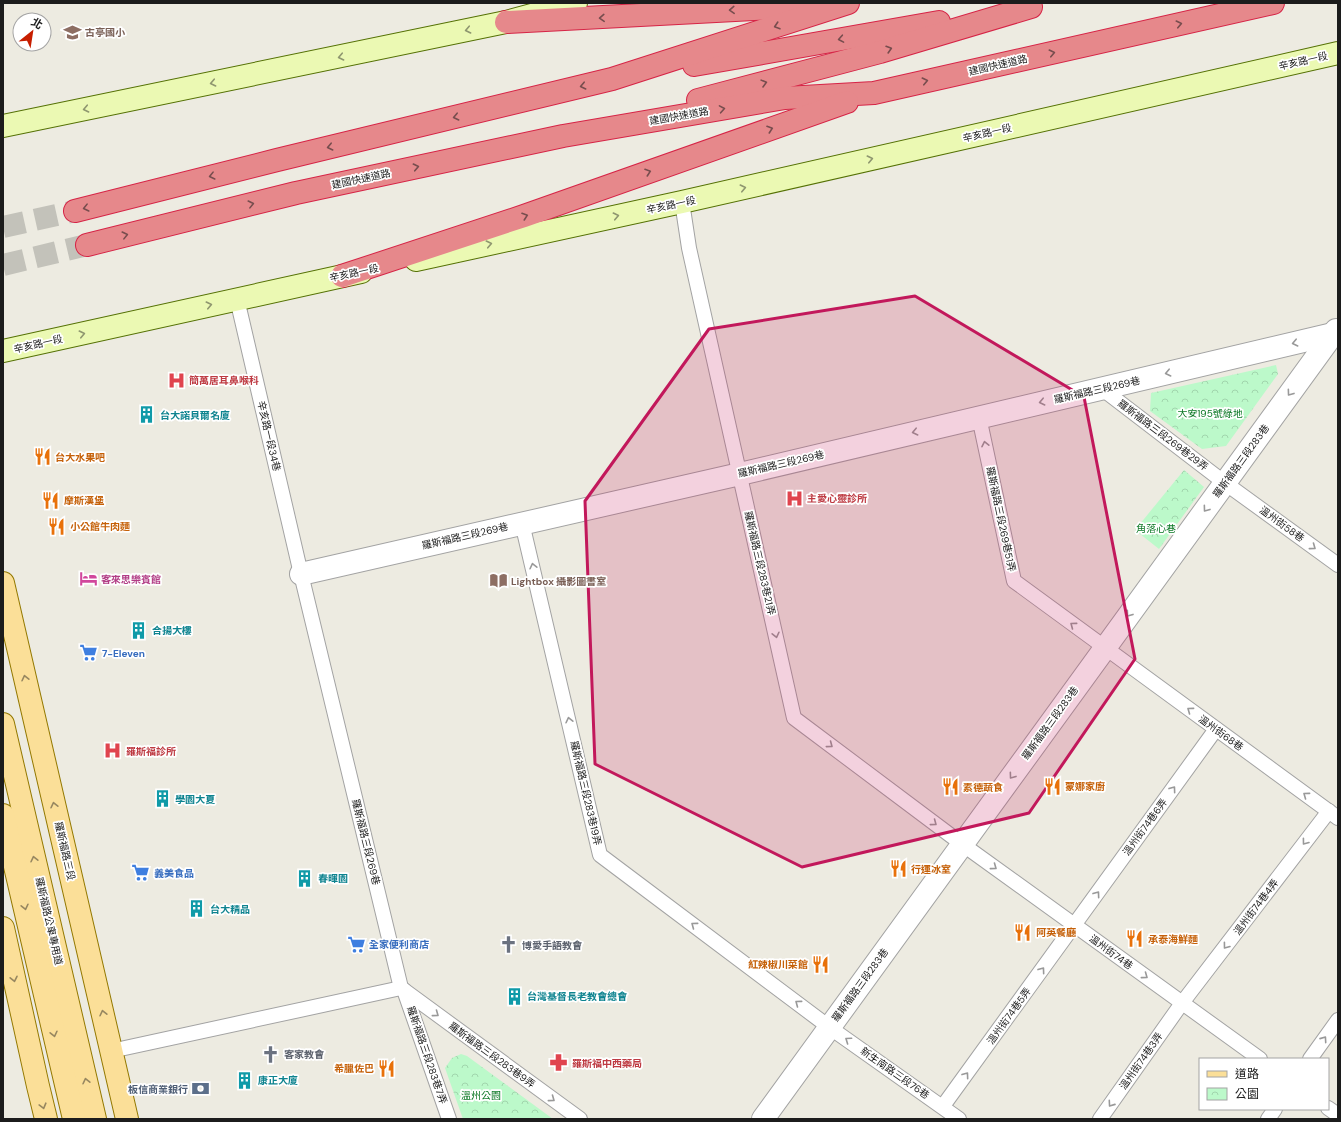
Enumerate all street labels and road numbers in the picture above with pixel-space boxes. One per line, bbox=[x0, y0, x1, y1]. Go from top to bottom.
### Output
street label: 辛亥路一段 bbox=[1277, 49, 1329, 73]
street label: 建國快速道路 bbox=[967, 52, 1029, 78]
street label: 建國快速道路 bbox=[648, 104, 710, 128]
street label: 辛亥路一段 bbox=[961, 121, 1013, 145]
street label: 建國快速道路 bbox=[330, 166, 392, 192]
street label: 辛亥路一段 bbox=[645, 193, 697, 217]
street label: 辛亥路一段 bbox=[328, 261, 380, 285]
street label: 辛亥路一段 bbox=[12, 332, 64, 356]
street label: 羅斯福路三段269巷 bbox=[1053, 374, 1141, 406]
street label: 羅斯福路三段269巷29弄 bbox=[1115, 397, 1211, 473]
street label: 辛亥路一段34巷 bbox=[255, 399, 283, 473]
street label: 羅斯福路三段283巷 bbox=[1210, 422, 1272, 500]
street label: 羅斯福路三段269巷 bbox=[737, 448, 825, 480]
street label: 羅斯福路三段269巷51弄 bbox=[983, 465, 1019, 573]
street label: 溫州街58巷 bbox=[1257, 503, 1307, 545]
street label: 羅斯福路三段283巷21弄 bbox=[742, 510, 778, 616]
street label: 羅斯福路三段269巷 bbox=[421, 520, 509, 552]
street label: 羅斯福路三段283巷 bbox=[1019, 684, 1081, 762]
street label: 溫州街68巷 bbox=[1196, 712, 1246, 754]
street label: 羅斯福路三段283巷19弄 bbox=[568, 739, 604, 847]
street label: 溫州街74巷6弄 bbox=[1120, 796, 1170, 858]
street label: 羅斯福路三段269巷 bbox=[349, 798, 383, 886]
street label: 羅斯福路三段 bbox=[52, 820, 78, 882]
street label: 羅斯福路公車專用道 bbox=[33, 876, 65, 966]
street label: 溫州街74巷4弄 bbox=[1231, 876, 1281, 938]
street label: 溫州街74巷 bbox=[1087, 932, 1135, 972]
street label: 羅斯福路三段283巷 bbox=[829, 946, 891, 1024]
street label: 溫州街74巷5弄 bbox=[984, 985, 1034, 1047]
street label: 羅斯福路三段283巷7弄 bbox=[404, 1004, 450, 1106]
street label: 羅斯福路三段283巷9弄 bbox=[446, 1019, 538, 1091]
street label: 溫州街74巷3弄 bbox=[1117, 1030, 1165, 1092]
street label: 新生南路三段76巷 bbox=[858, 1044, 932, 1102]

